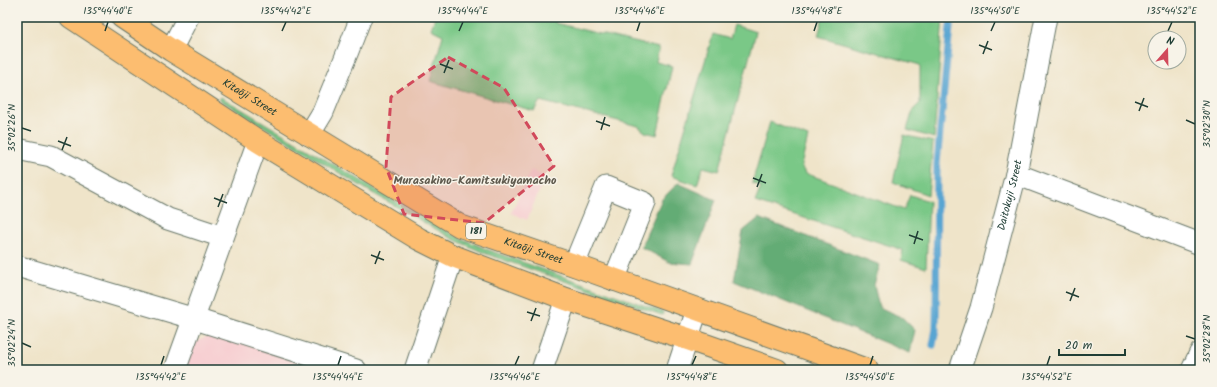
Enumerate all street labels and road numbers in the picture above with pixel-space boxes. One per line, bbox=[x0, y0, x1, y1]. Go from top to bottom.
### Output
street label: Kitaōji Street bbox=[219, 74, 281, 122]
street label: Daitokuji Street bbox=[993, 158, 1028, 233]
road number: 181 bbox=[466, 223, 486, 239]
street label: Kitaōji Street bbox=[501, 233, 566, 270]

